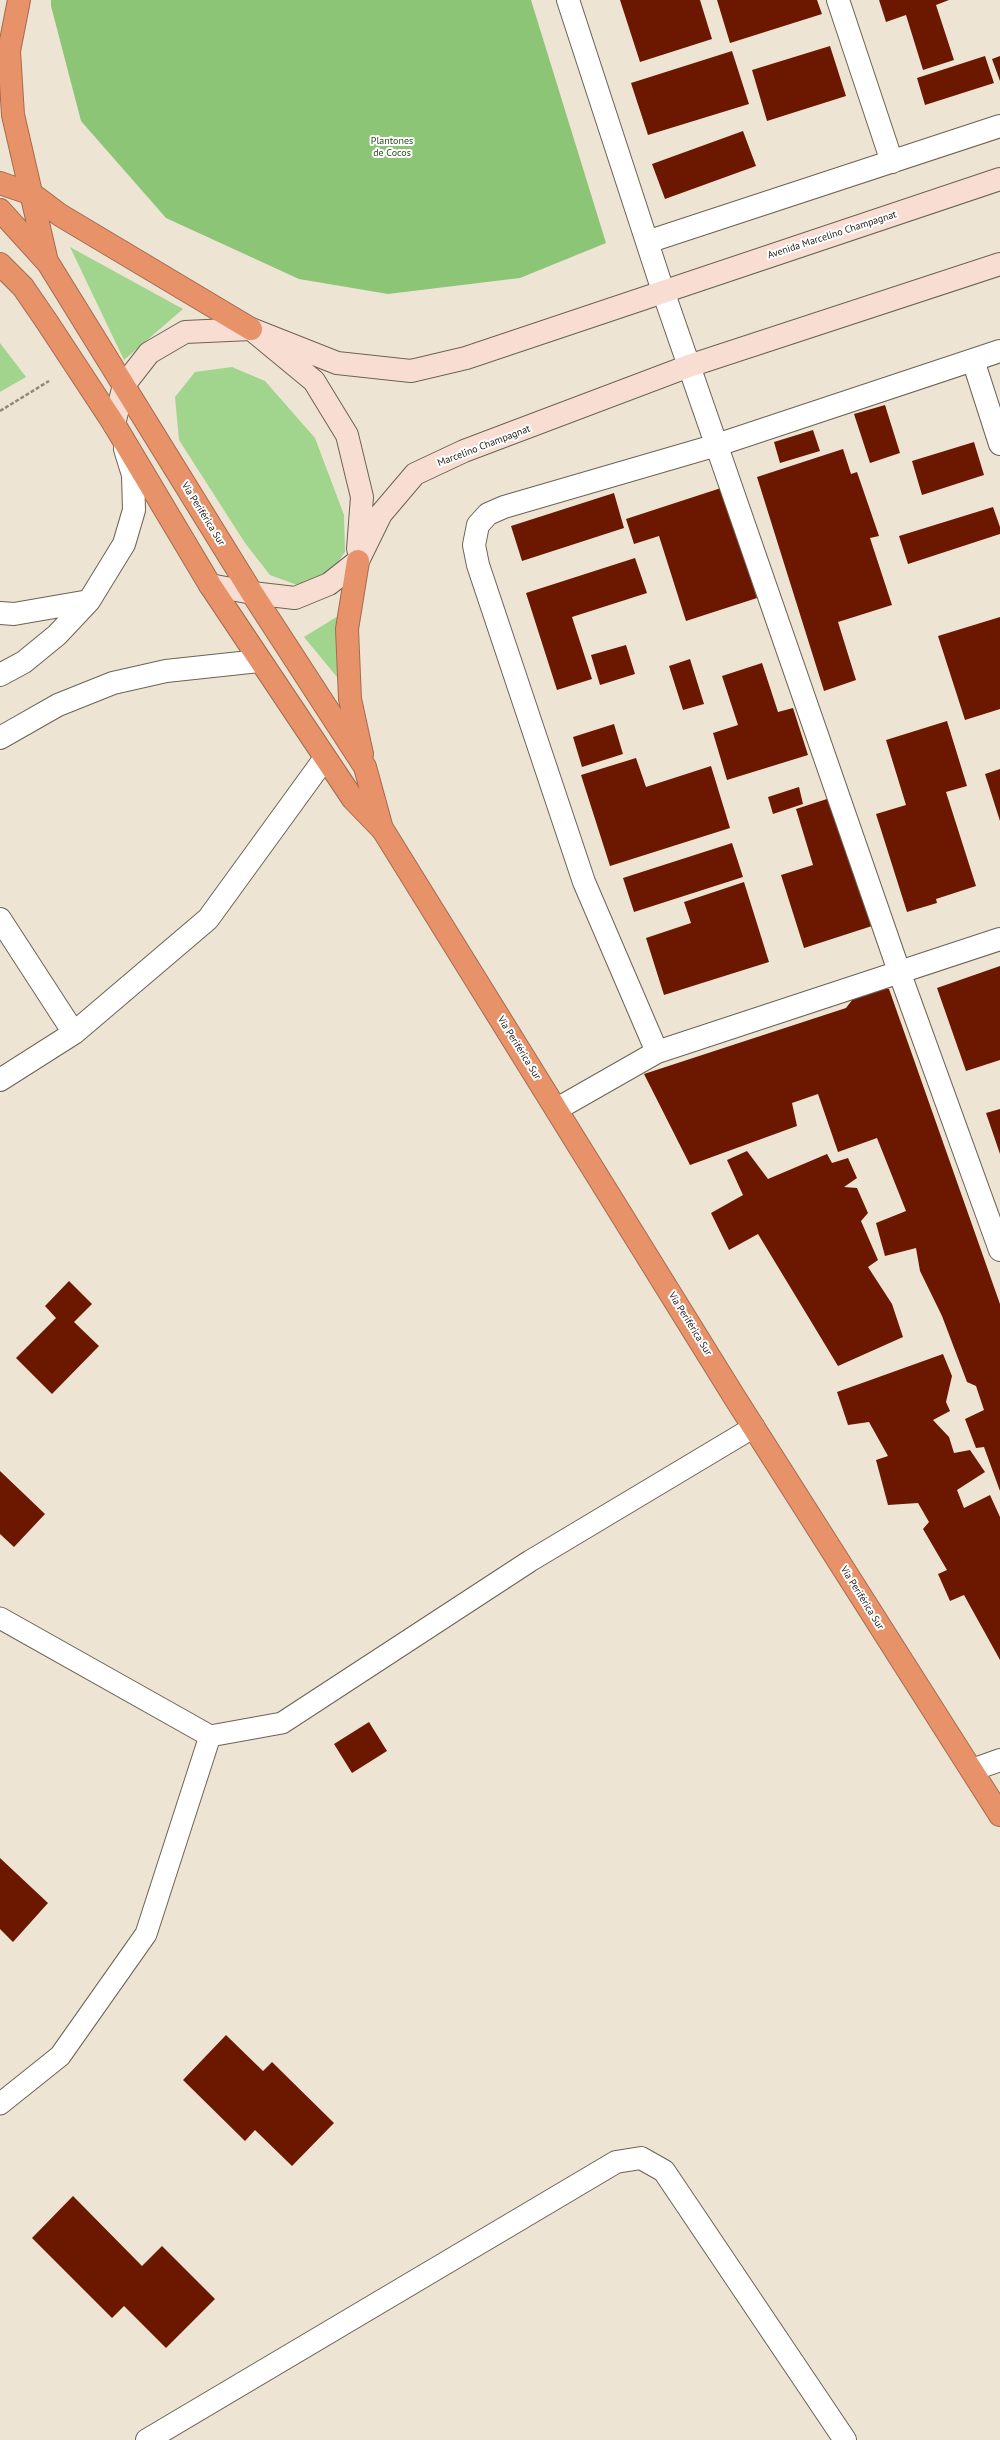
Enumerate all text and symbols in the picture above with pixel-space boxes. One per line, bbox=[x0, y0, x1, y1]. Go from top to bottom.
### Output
park label: Plantones de Cocos bbox=[371, 135, 413, 158]
street label: Avenida Marcelino Champagnat bbox=[766, 208, 898, 262]
street label: Marcelino Champagnat bbox=[436, 423, 532, 469]
street label: Vía Periférica Sur bbox=[179, 480, 227, 548]
street label: Vía Periférica Sur bbox=[495, 1014, 543, 1082]
street label: Vía Periférica Sur bbox=[666, 1290, 714, 1358]
street label: Vía Periférica Sur bbox=[838, 1564, 886, 1632]

